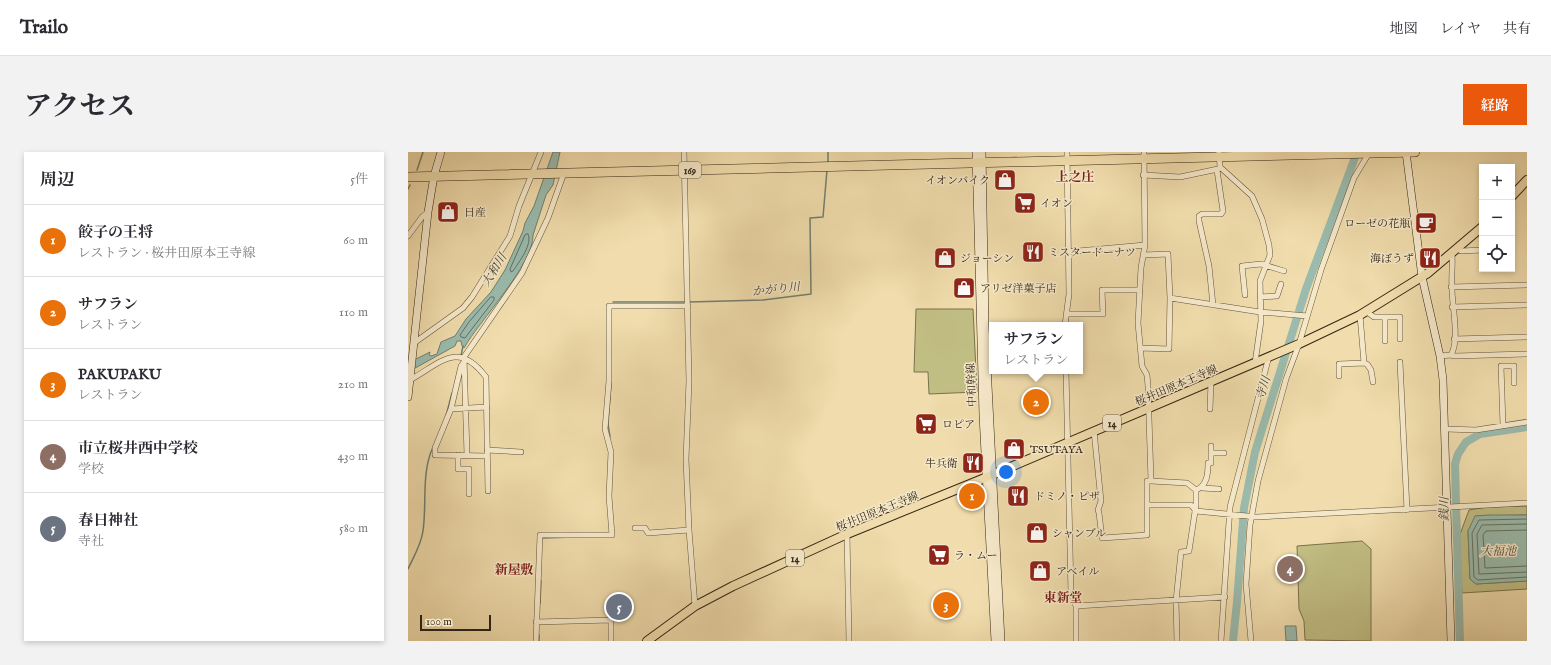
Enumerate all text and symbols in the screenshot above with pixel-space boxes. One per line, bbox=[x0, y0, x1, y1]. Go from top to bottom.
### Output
text: Trailo bbox=[20, 16, 68, 40]
text: 地図 bbox=[1390, 20, 1418, 38]
text: レイヤ bbox=[1440, 20, 1481, 38]
text: 共有 bbox=[1503, 20, 1531, 38]
button: 経路 bbox=[1463, 84, 1527, 125]
text: アクセス bbox=[24, 90, 135, 125]
road number: 169 bbox=[679, 162, 701, 178]
map controls bbox=[1479, 164, 1515, 272]
button: + bbox=[1479, 164, 1515, 200]
shop icon: イオンバイク bbox=[992, 167, 1018, 193]
district label: 上之庄 bbox=[1055, 169, 1095, 186]
text: 周辺 bbox=[40, 170, 74, 191]
text: 5件 bbox=[350, 171, 368, 188]
place label: イオンバイク bbox=[925, 174, 990, 188]
supermarket icon: イオン bbox=[1012, 190, 1038, 216]
place label: イオン bbox=[1040, 197, 1073, 211]
shop icon: 日産 bbox=[435, 199, 461, 225]
button: − bbox=[1479, 200, 1515, 236]
place label: 日産 bbox=[464, 206, 486, 220]
cafe icon: ローゼの花瓶 bbox=[1413, 210, 1439, 236]
place label: ローゼの花瓶 bbox=[1344, 217, 1410, 231]
text: 餃子の王将 bbox=[78, 223, 153, 242]
text: 1 bbox=[51, 232, 55, 249]
text: 60 m bbox=[343, 232, 368, 249]
button: locate bbox=[1479, 236, 1515, 272]
restaurant icon: ミスタードーナツ bbox=[1020, 239, 1046, 265]
text: レストラン · 桜井田原本王寺線 bbox=[78, 245, 255, 262]
shop icon: ジョーシン bbox=[932, 245, 958, 271]
restaurant icon: 海ぼうず bbox=[1417, 245, 1443, 271]
place label: ミスタードーナツ bbox=[1048, 246, 1136, 260]
water label: 大和川 bbox=[479, 249, 511, 290]
place label: ジョーシン bbox=[960, 252, 1014, 266]
place label: 海ぼうず bbox=[1370, 252, 1414, 266]
shop icon: アリゼ洋菓子店 bbox=[951, 275, 977, 301]
water label: かがり川 bbox=[751, 279, 803, 299]
place label: アリゼ洋菓子店 bbox=[980, 282, 1056, 296]
text: サフラン bbox=[78, 295, 138, 314]
text: 2 bbox=[50, 304, 56, 321]
text: 110 m bbox=[339, 304, 368, 321]
text: レストラン bbox=[78, 317, 143, 334]
popup bbox=[989, 322, 1083, 374]
text: サフラン bbox=[1004, 330, 1064, 349]
text: レストラン bbox=[1004, 352, 1068, 369]
street label: 桜井田原本王寺線 bbox=[1133, 362, 1220, 410]
street label: 中和幹線 bbox=[964, 363, 980, 407]
text: PAKUPAKU bbox=[78, 365, 161, 384]
water label: 寺川 bbox=[1253, 373, 1275, 402]
text: 3 bbox=[51, 376, 55, 393]
text: 210 m bbox=[338, 376, 368, 393]
text: レストラン bbox=[78, 387, 143, 404]
pin: 2 bbox=[1023, 387, 1049, 417]
supermarket icon: ロピア bbox=[913, 411, 939, 437]
road number: 14 bbox=[1103, 415, 1121, 431]
place label: ロピア bbox=[942, 418, 975, 432]
shop icon: TSUTAYA bbox=[1001, 436, 1027, 462]
text: 市立桜井西中学校 bbox=[78, 439, 198, 458]
place label: TSUTAYA bbox=[1030, 443, 1083, 457]
text: 4 bbox=[50, 448, 56, 465]
text: 430 m bbox=[338, 448, 368, 465]
restaurant icon: 牛兵衛 bbox=[960, 450, 986, 476]
place label: 牛兵衛 bbox=[925, 457, 958, 471]
text: 学校 bbox=[78, 461, 104, 478]
your location bbox=[996, 462, 1016, 482]
pin: 1 bbox=[959, 481, 985, 511]
restaurant icon: ドミノ・ピザ bbox=[1005, 483, 1031, 509]
street label: 桜井田原本王寺線 bbox=[834, 489, 921, 535]
place label: ドミノ・ピザ bbox=[1034, 490, 1100, 504]
water label: 銭川 bbox=[1437, 495, 1452, 521]
text: 春日神社 bbox=[78, 511, 138, 530]
text: 5 bbox=[51, 520, 55, 537]
text: 580 m bbox=[339, 520, 368, 537]
shop icon: シャンブル bbox=[1024, 520, 1050, 546]
place label: シャンブル bbox=[1052, 527, 1106, 541]
text: 寺社 bbox=[78, 533, 104, 550]
supermarket icon: ラ・ムー bbox=[926, 542, 952, 568]
water label: 大福池 bbox=[1480, 544, 1518, 559]
place label: ラ・ムー bbox=[954, 549, 997, 563]
road number: 14 bbox=[786, 550, 804, 566]
pin: 4 bbox=[1277, 554, 1303, 584]
shop icon: アベイル bbox=[1027, 558, 1053, 584]
district label: 新屋敷 bbox=[494, 562, 534, 579]
place label: アベイル bbox=[1056, 565, 1100, 579]
pin: 3 bbox=[933, 590, 959, 620]
district label: 東新堂 bbox=[1043, 590, 1083, 607]
pin: 5 bbox=[606, 592, 632, 622]
scale bar bbox=[420, 613, 491, 632]
text: 100 m bbox=[426, 615, 452, 629]

